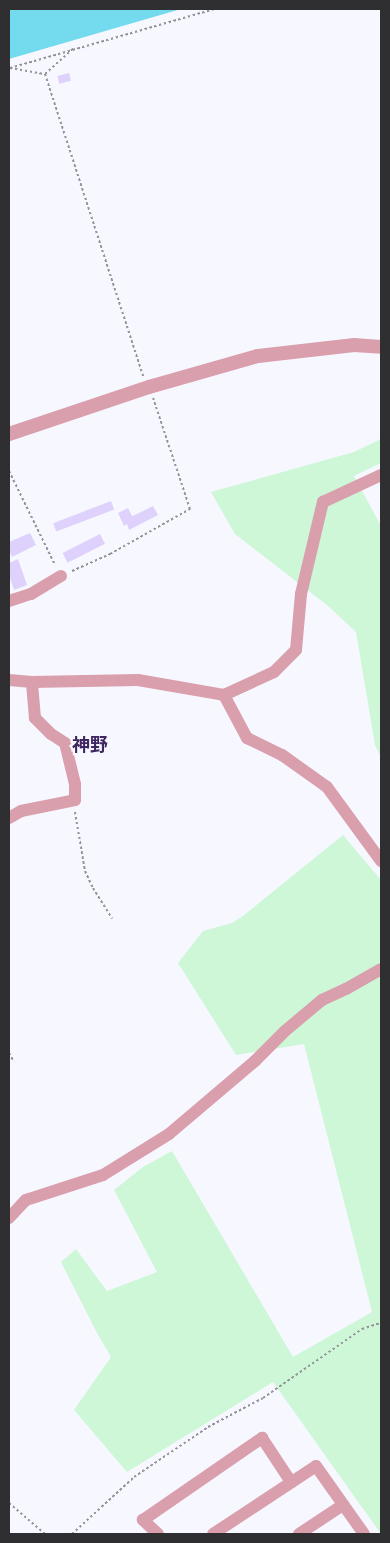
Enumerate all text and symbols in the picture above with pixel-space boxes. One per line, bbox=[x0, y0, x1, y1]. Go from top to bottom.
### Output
district label: 神野 bbox=[72, 734, 108, 756]

